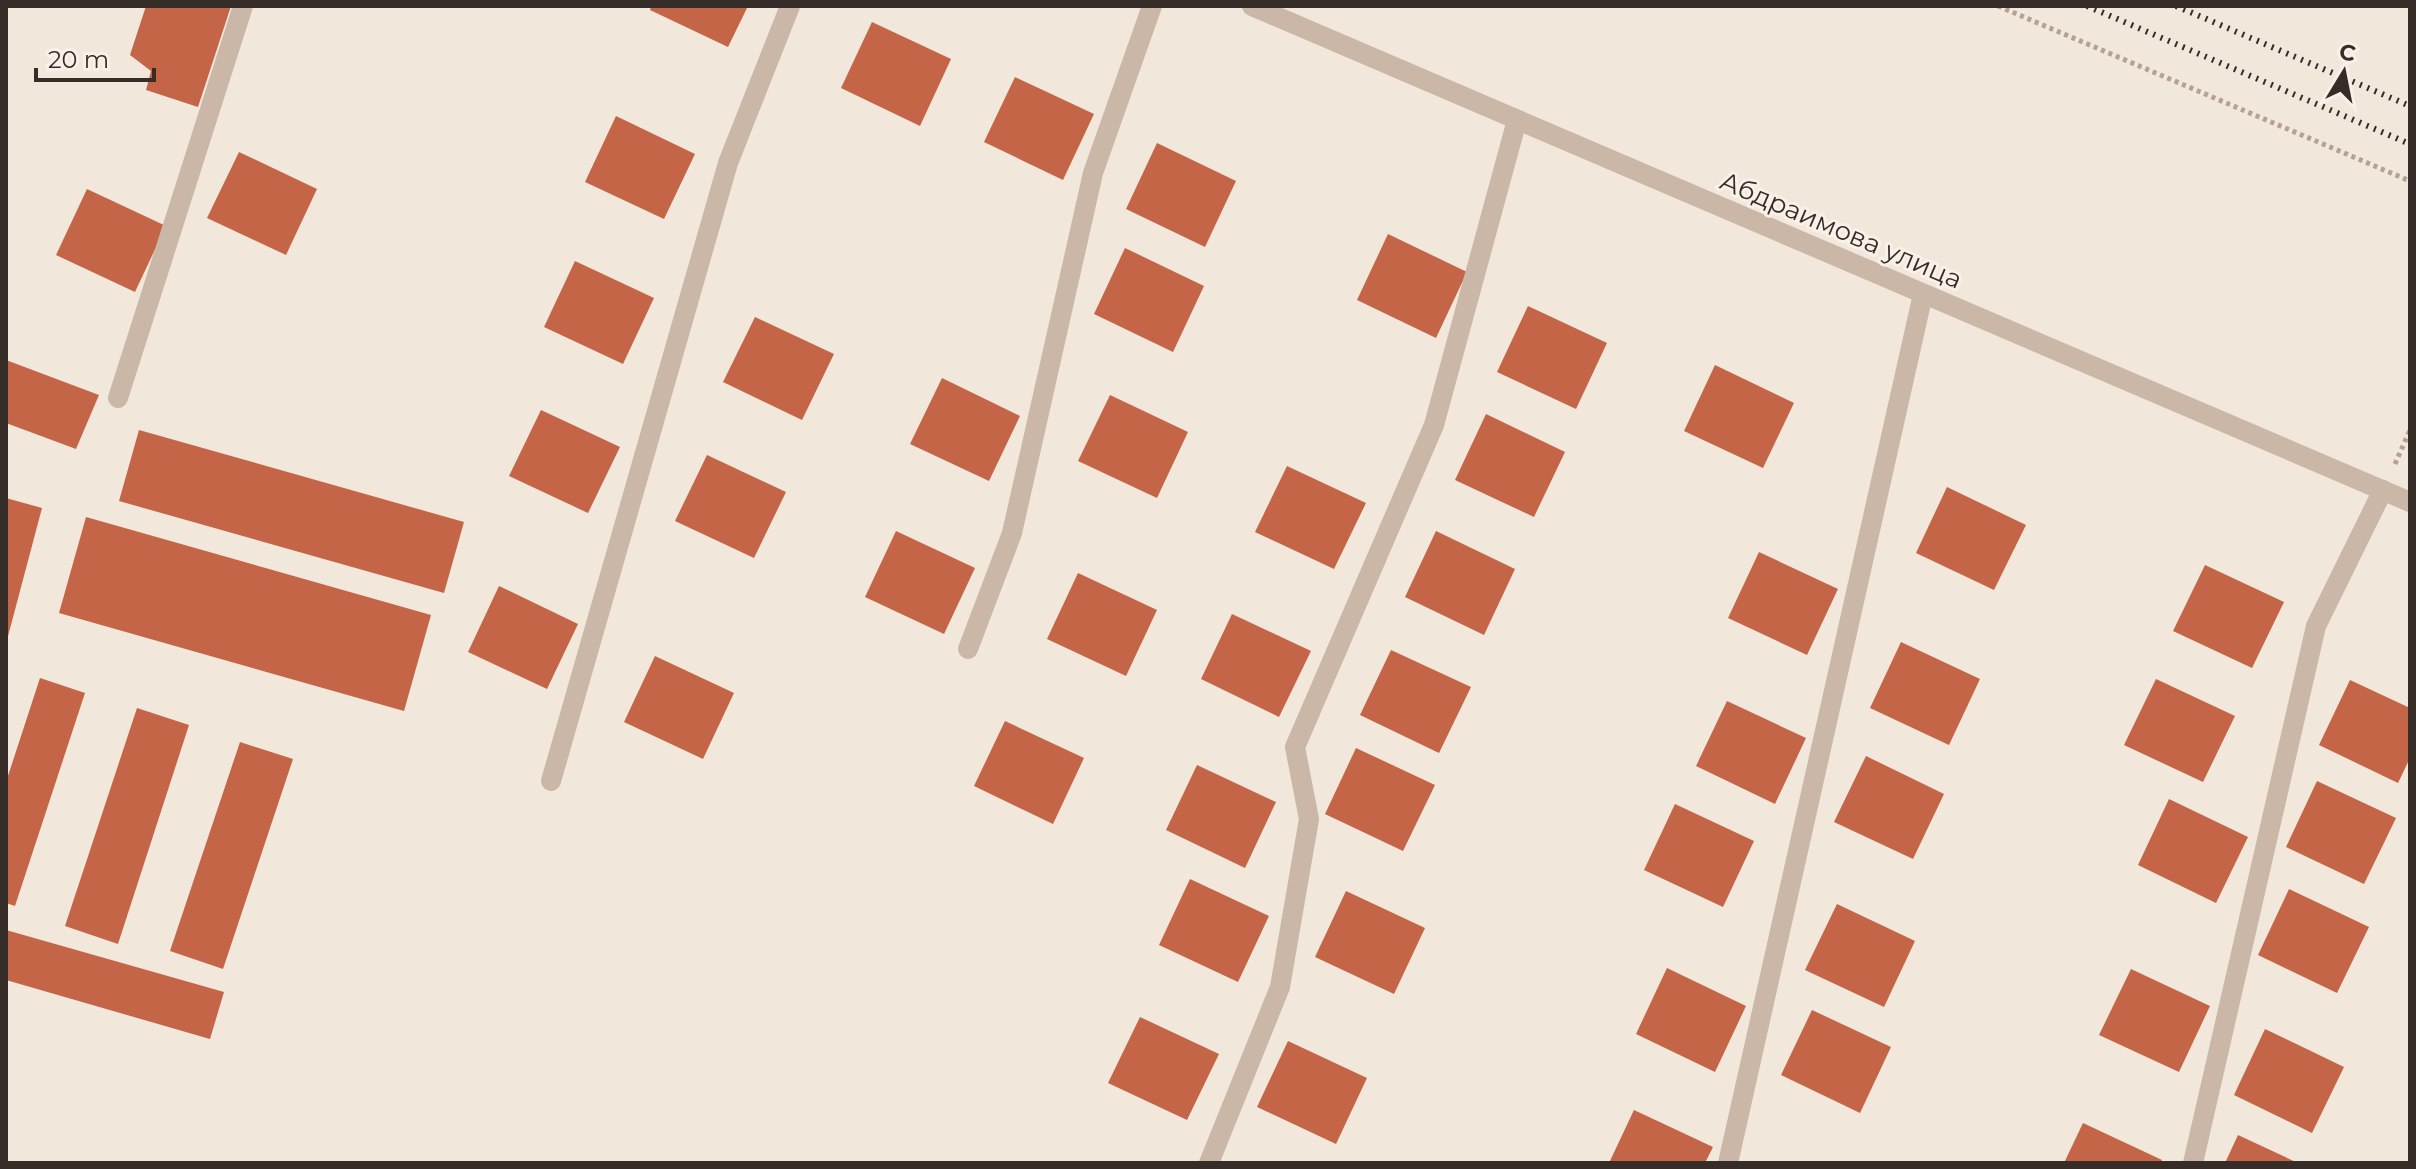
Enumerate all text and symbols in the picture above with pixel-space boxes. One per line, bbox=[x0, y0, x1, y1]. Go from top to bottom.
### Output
scale bar bbox=[36, 32, 154, 82]
north arrow bbox=[2304, 32, 2384, 112]
text: С bbox=[2337, 38, 2358, 67]
text: 20 m bbox=[48, 45, 109, 74]
street label: Абдраимова улица bbox=[1715, 164, 1967, 296]

